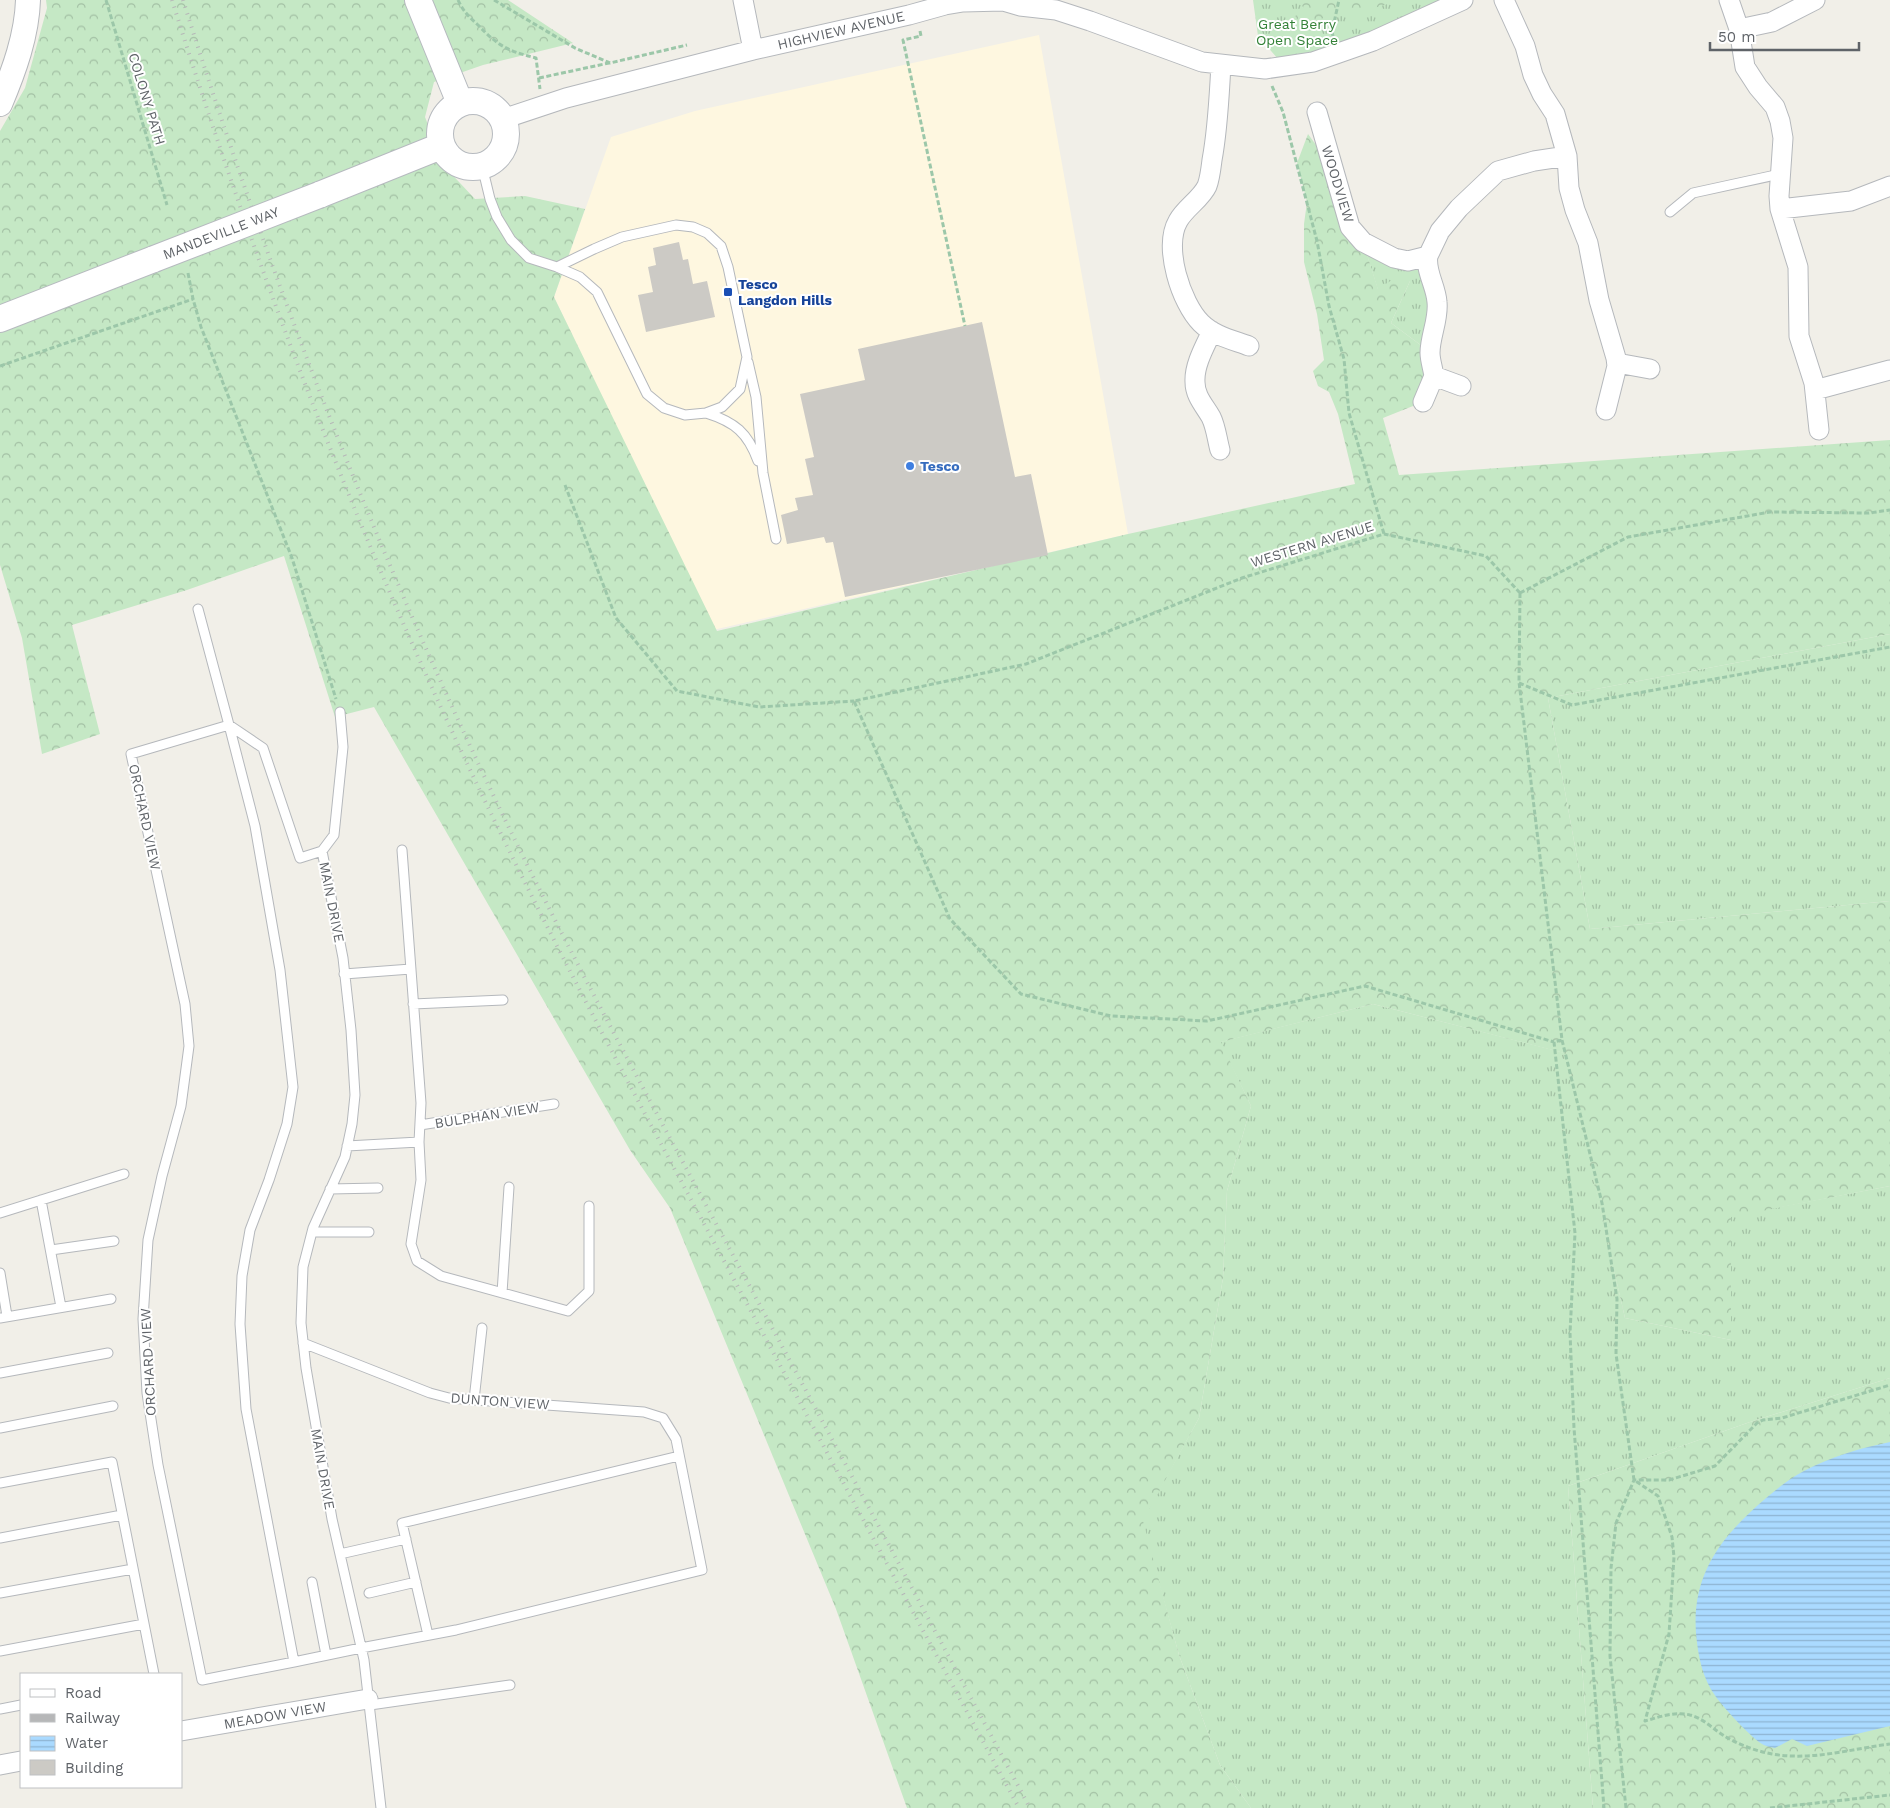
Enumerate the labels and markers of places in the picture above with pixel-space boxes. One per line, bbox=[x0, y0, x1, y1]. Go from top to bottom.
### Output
place label: Tesco Langdon Hills bbox=[738, 276, 833, 308]
marker: Tesco Langdon Hills bbox=[722, 286, 734, 298]
place label: Tesco bbox=[920, 458, 960, 474]
marker: Tesco bbox=[904, 460, 916, 472]

